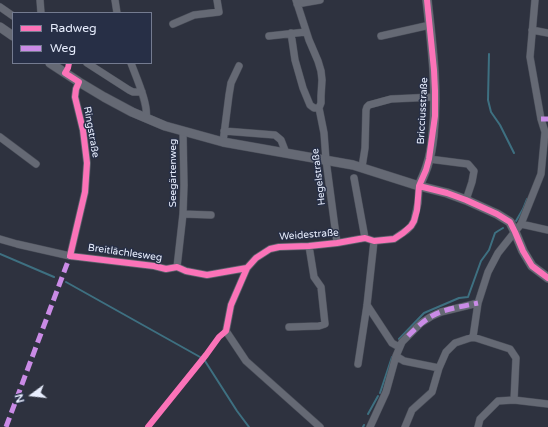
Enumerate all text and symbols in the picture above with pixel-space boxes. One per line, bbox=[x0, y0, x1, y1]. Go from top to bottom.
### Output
legend bbox=[12, 12, 152, 64]
text: Radweg bbox=[50, 21, 97, 35]
text: Weg bbox=[50, 41, 76, 55]
street label: Bricciusstraße bbox=[415, 77, 431, 145]
street label: Ringstraße bbox=[81, 105, 101, 159]
street label: Seegärtenweg bbox=[167, 139, 179, 207]
street label: Hegelstraße bbox=[310, 148, 328, 206]
street label: Weidestraße bbox=[279, 227, 339, 243]
street label: Breitlächlesweg bbox=[87, 242, 163, 264]
north arrow bbox=[12, 375, 52, 415]
text: N bbox=[13, 392, 27, 404]

